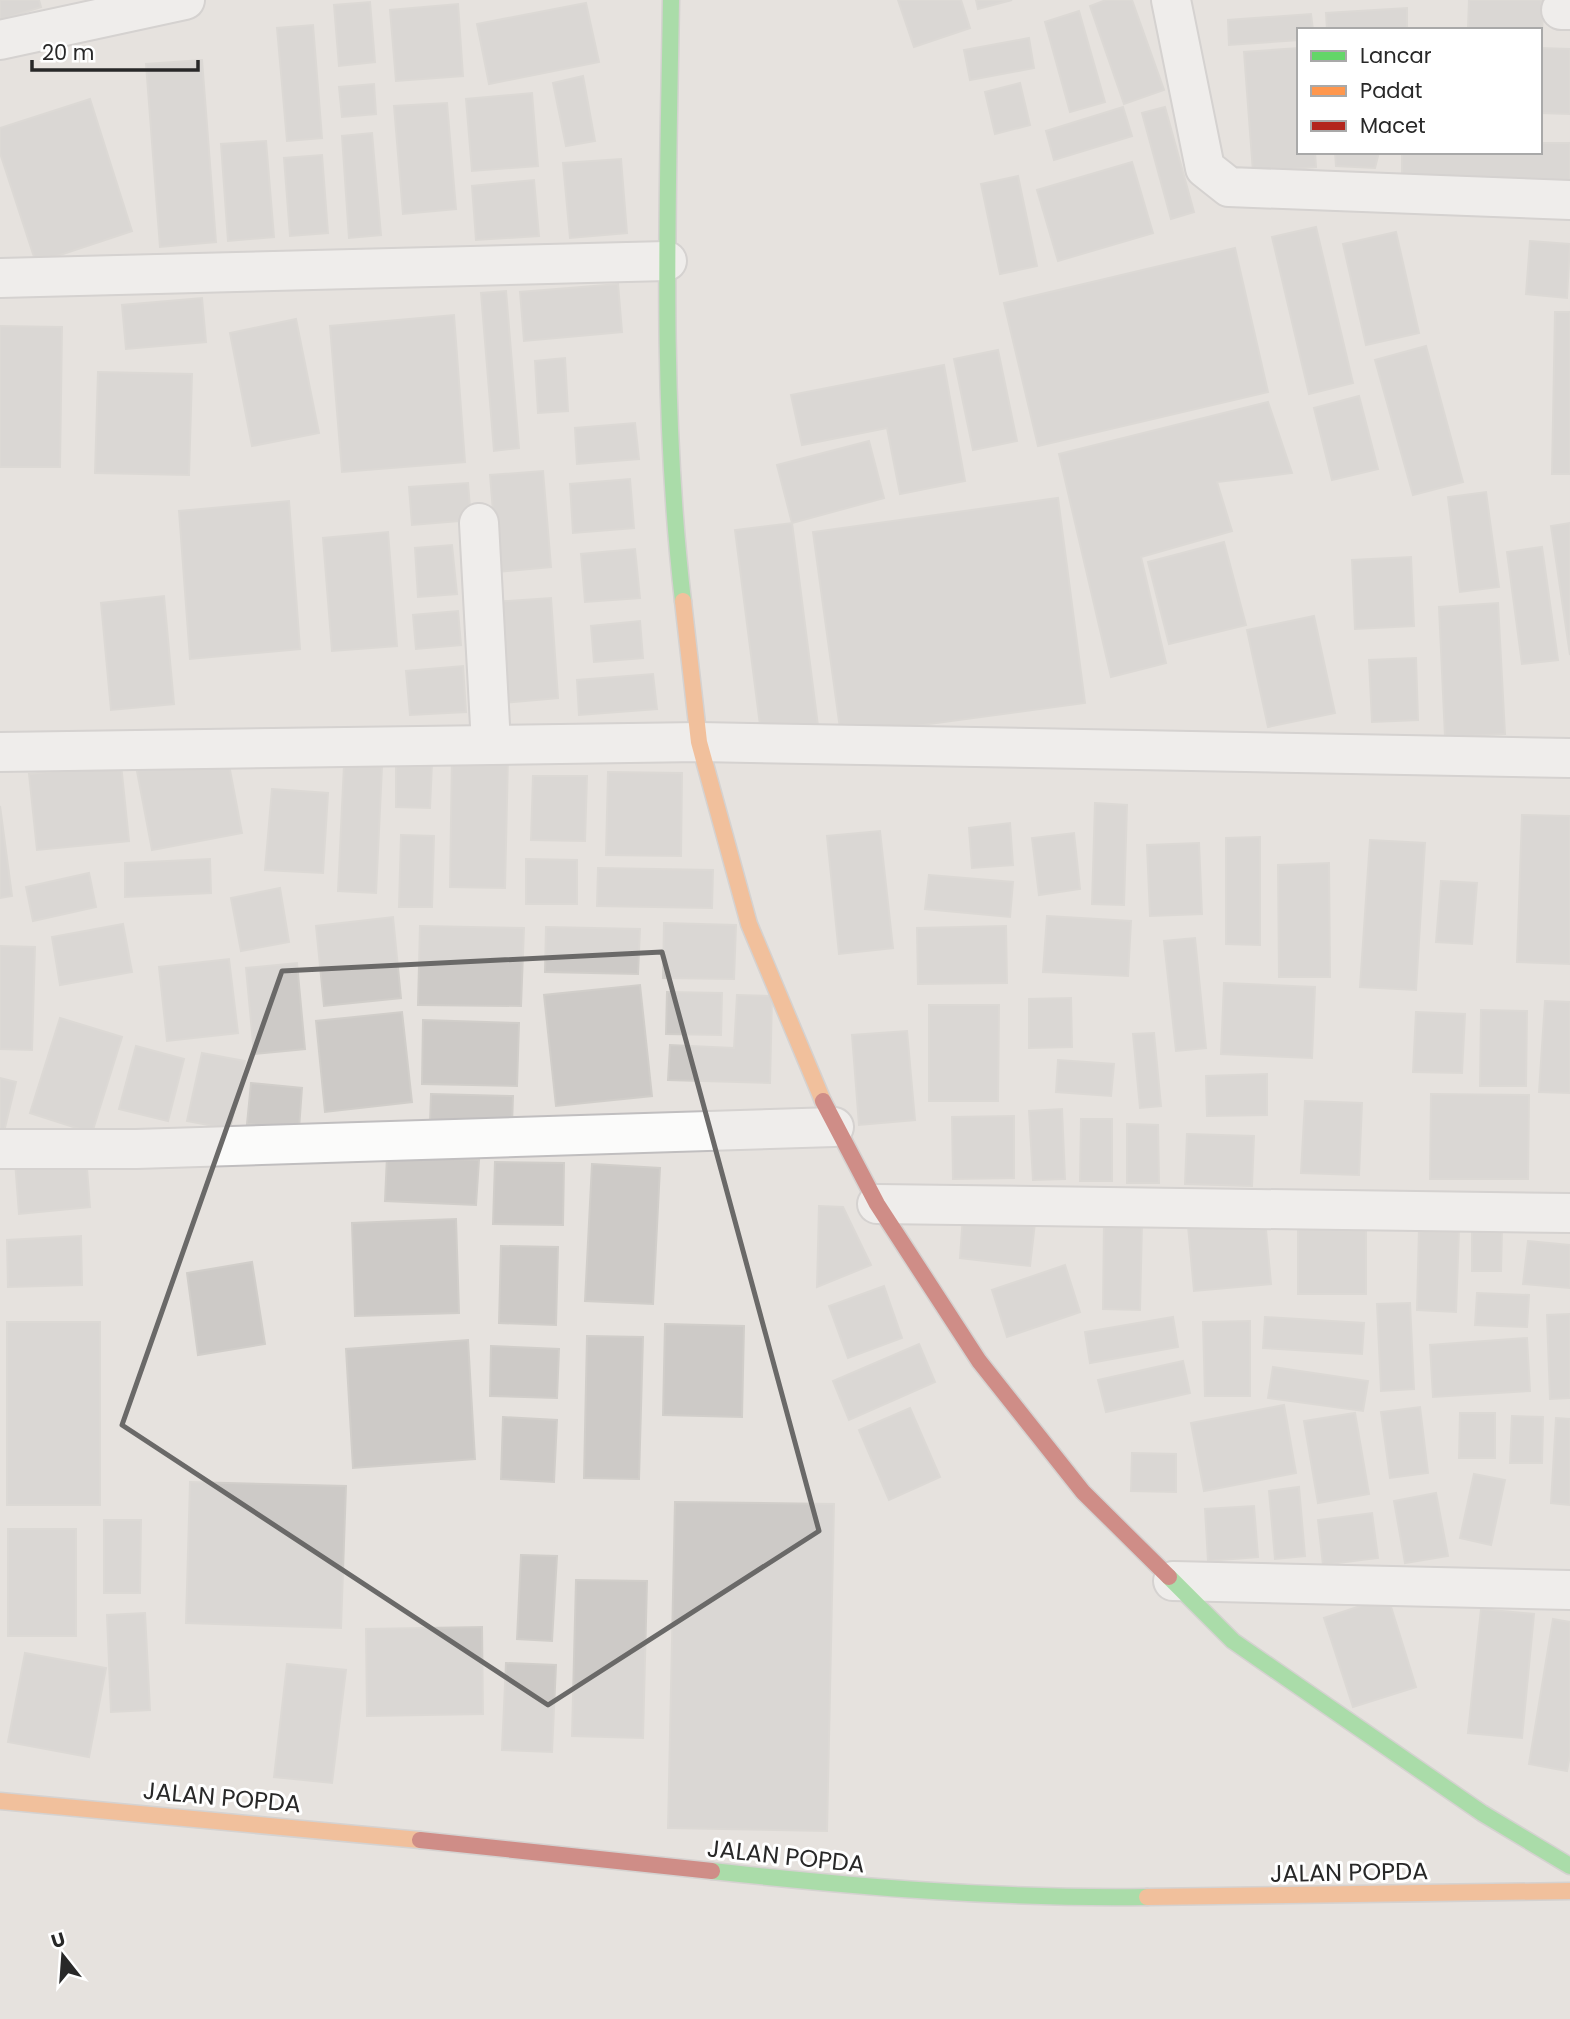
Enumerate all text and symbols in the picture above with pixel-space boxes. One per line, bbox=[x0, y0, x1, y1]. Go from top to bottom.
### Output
scale bar bbox=[32, 28, 198, 72]
legend bbox=[1297, 28, 1542, 154]
text: 20 m bbox=[42, 38, 95, 67]
text: Lancar bbox=[1360, 41, 1432, 70]
text: Padat bbox=[1360, 76, 1422, 105]
text: Macet bbox=[1360, 111, 1426, 140]
street label: JALAN POPDA bbox=[142, 1774, 302, 1820]
street label: JALAN POPDA bbox=[705, 1831, 867, 1881]
street label: JALAN POPDA bbox=[1269, 1854, 1429, 1890]
north arrow bbox=[28, 1921, 98, 1991]
text: U bbox=[48, 1925, 69, 1955]

